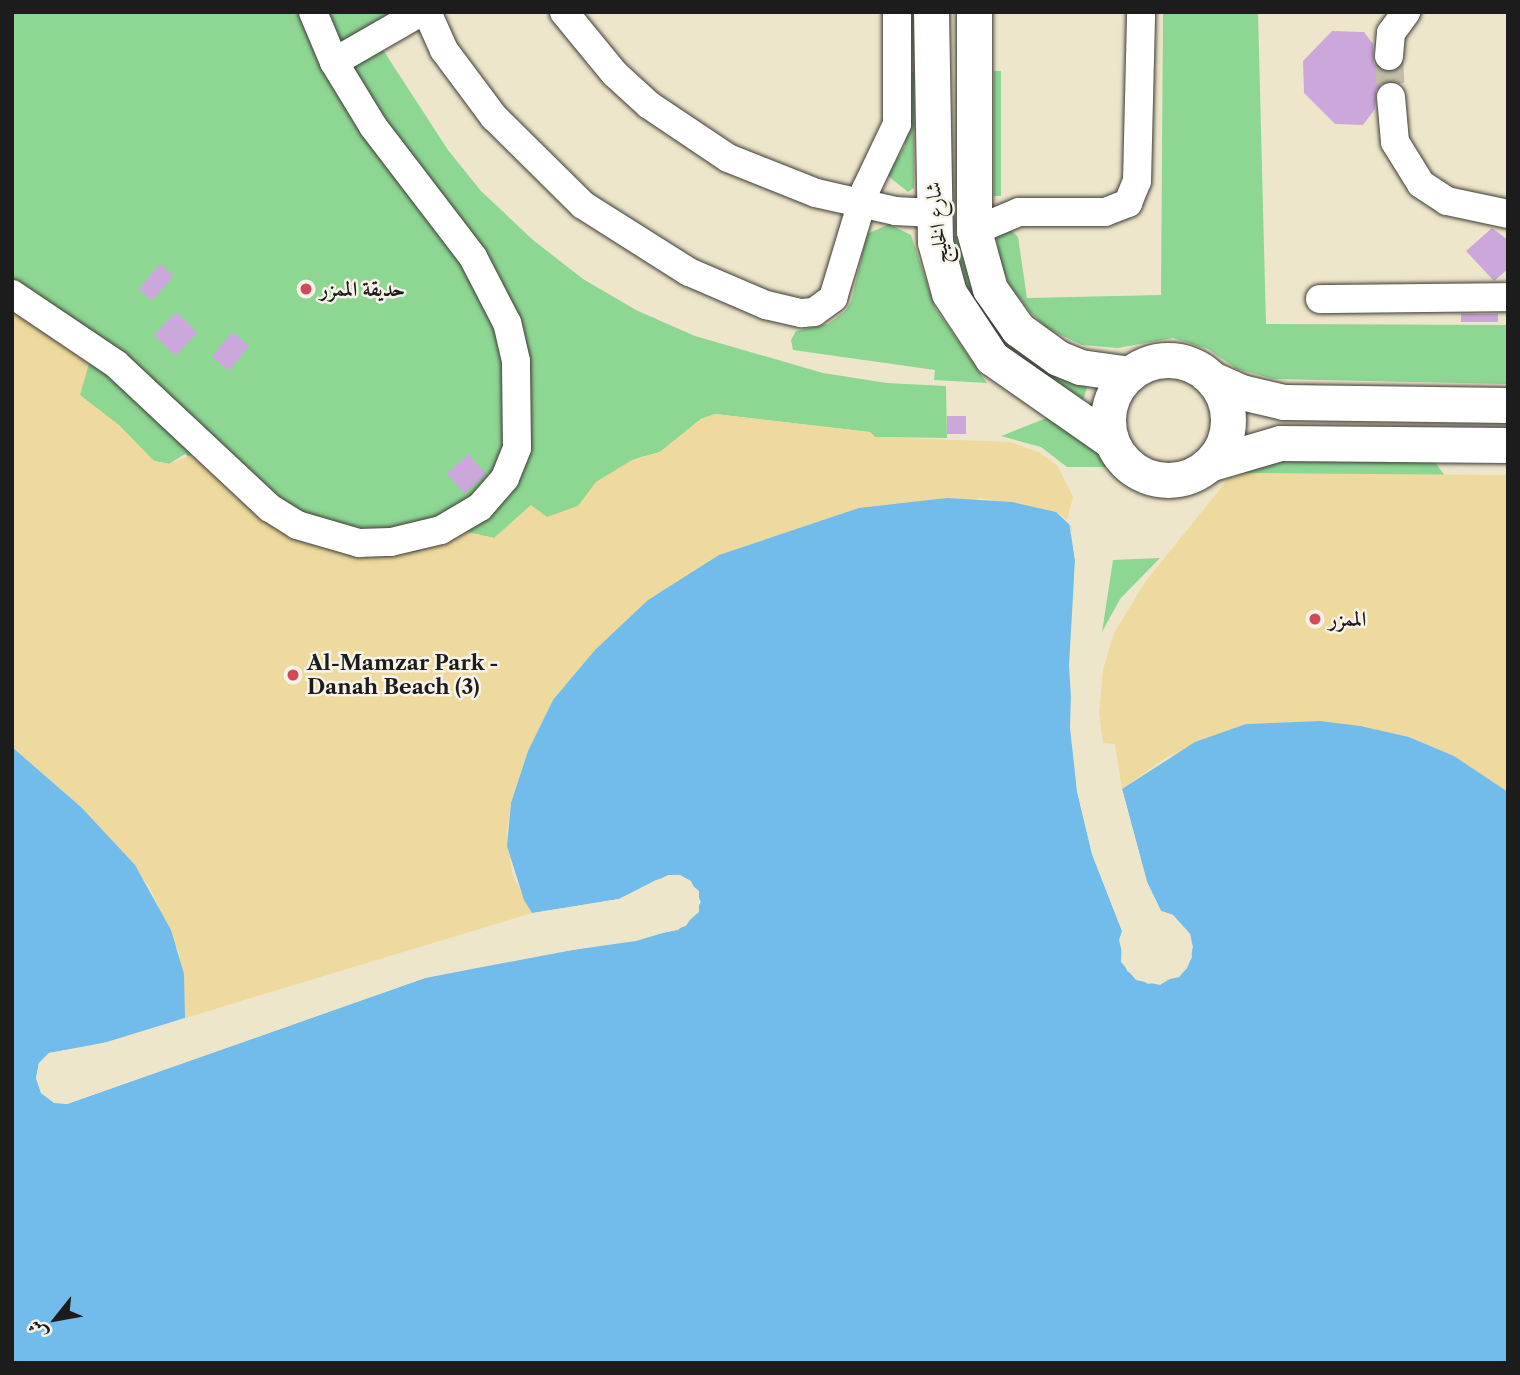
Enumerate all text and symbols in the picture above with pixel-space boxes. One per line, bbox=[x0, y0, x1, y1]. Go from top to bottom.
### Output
street label: شارع الخليج bbox=[920, 181, 954, 265]
place label: حديقة الممزر bbox=[320, 276, 405, 302]
marker: حديقة الممزر bbox=[298, 281, 314, 297]
place label: الممزر bbox=[1329, 606, 1366, 632]
marker: الممزر bbox=[1307, 611, 1323, 627]
place label: Al-Mamzar Park - Danah Beach (3) bbox=[307, 650, 499, 700]
marker: Al-Mamzar Park - Danah Beach (3) bbox=[285, 667, 301, 683]
north arrow bbox=[21, 1284, 91, 1354]
text: ش bbox=[23, 1316, 52, 1344]

